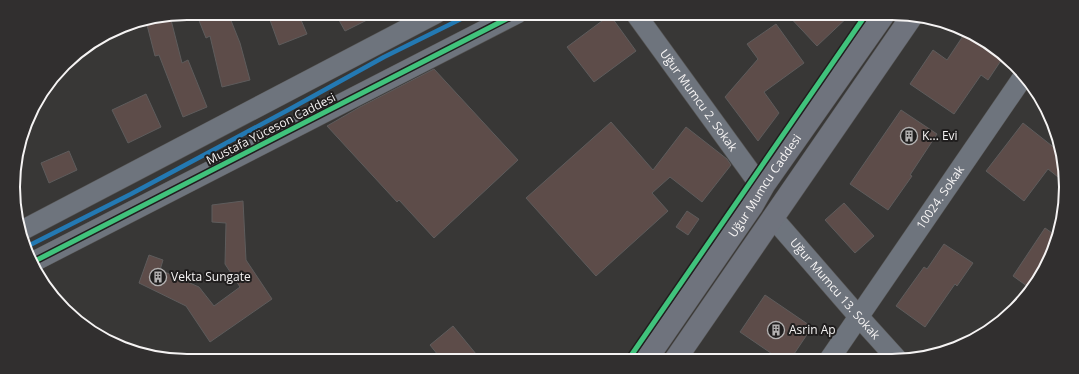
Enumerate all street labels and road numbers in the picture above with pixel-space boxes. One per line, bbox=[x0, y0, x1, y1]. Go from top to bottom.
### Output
street label: Uğur Mumcu 2. Sokak bbox=[656, 46, 742, 155]
street label: Mustafa Yüceson Caddesi bbox=[203, 89, 338, 169]
street label: Uğur Mumcu Caddesi bbox=[724, 131, 805, 240]
street label: 10024. Sokak bbox=[912, 161, 968, 232]
street label: Uğur Mumcu 13. Sokak bbox=[786, 234, 885, 343]

